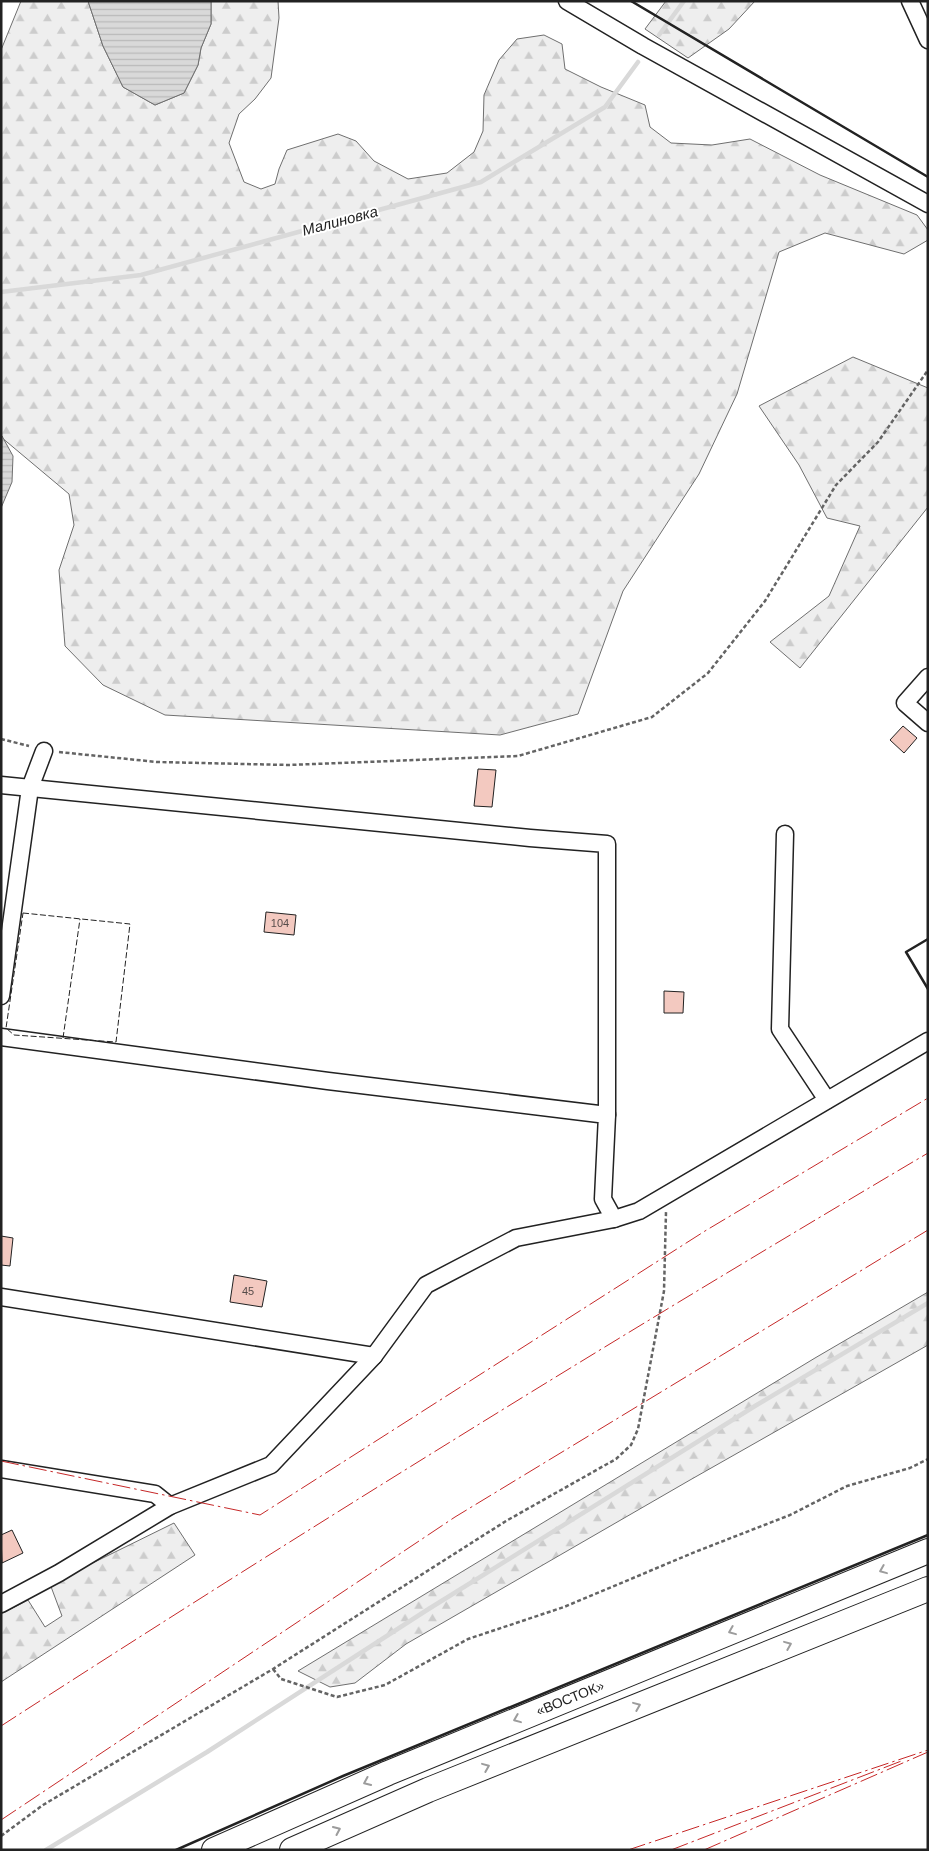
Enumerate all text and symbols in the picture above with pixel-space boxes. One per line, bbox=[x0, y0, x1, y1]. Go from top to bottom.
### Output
water label: Малиновка bbox=[300, 202, 380, 239]
house number: 104 bbox=[271, 917, 289, 929]
house number: 45 bbox=[242, 1285, 254, 1297]
one-way arrow bbox=[879, 1564, 887, 1574]
one-way arrow bbox=[728, 1624, 737, 1635]
one-way arrow bbox=[783, 1641, 792, 1652]
street label: «ВОСТОК» bbox=[534, 1677, 607, 1719]
one-way arrow bbox=[632, 1702, 641, 1712]
one-way arrow bbox=[513, 1713, 522, 1724]
one-way arrow bbox=[482, 1762, 490, 1772]
one-way arrow bbox=[363, 1776, 372, 1787]
one-way arrow bbox=[332, 1826, 341, 1837]

